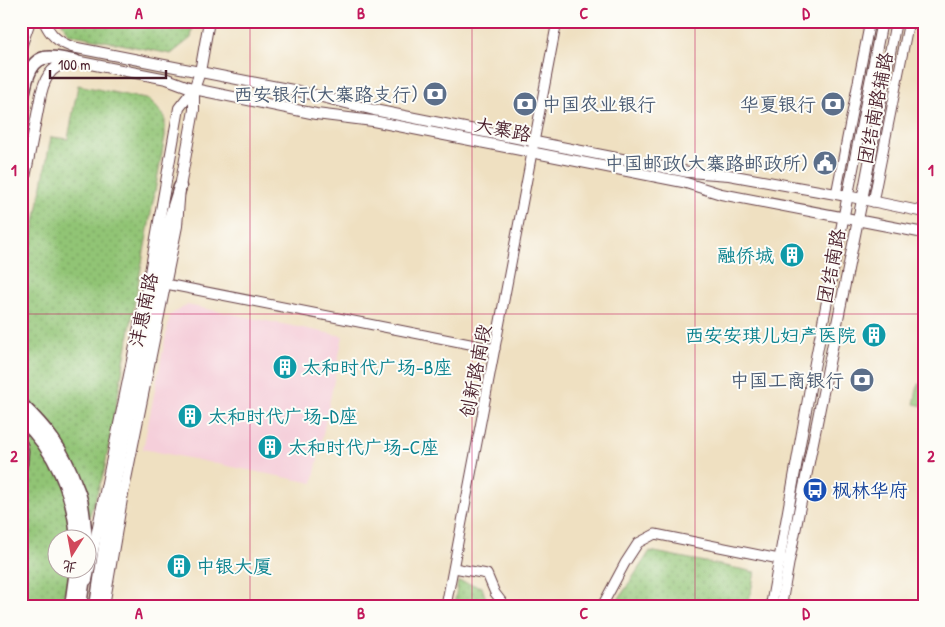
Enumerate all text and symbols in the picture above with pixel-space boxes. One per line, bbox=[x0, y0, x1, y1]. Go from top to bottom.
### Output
text: A bbox=[135, 2, 143, 24]
text: B bbox=[357, 2, 365, 24]
text: C bbox=[580, 2, 589, 24]
text: D bbox=[802, 2, 810, 24]
scale bar bbox=[50, 48, 166, 80]
street label: 团结南路辅路 bbox=[851, 50, 899, 166]
text: 100 m bbox=[58, 54, 91, 75]
place label: 西安银行(大寨路支行) bbox=[234, 81, 418, 107]
bank icon: 西安银行(大寨路支行) bbox=[422, 81, 448, 107]
bank icon: 中国农业银行 bbox=[512, 91, 538, 117]
place label: 中国农业银行 bbox=[542, 91, 656, 117]
place label: 华夏银行 bbox=[740, 91, 816, 117]
bank icon: 华夏银行 bbox=[820, 91, 846, 117]
street label: 大寨路 bbox=[473, 111, 533, 147]
place label: 中国邮政(大寨路邮政所) bbox=[605, 150, 808, 176]
public building icon: 中国邮政(大寨路邮政所) bbox=[812, 150, 838, 176]
text: 1 bbox=[11, 159, 17, 181]
text: 1 bbox=[928, 159, 934, 181]
street label: 团结南路 bbox=[811, 226, 851, 306]
place label: 融侨城 bbox=[717, 242, 774, 268]
building icon: 融侨城 bbox=[779, 242, 805, 268]
street label: 沣惠南路 bbox=[122, 270, 164, 350]
street label: 创新路南段 bbox=[453, 322, 497, 420]
place label: 西安安琪儿妇产医院 bbox=[685, 322, 856, 348]
building icon: 西安安琪儿妇产医院 bbox=[861, 322, 887, 348]
building icon: 太和时代广场-B座 bbox=[272, 354, 298, 380]
place label: 太和时代广场-B座 bbox=[302, 354, 452, 380]
place label: 中国工商银行 bbox=[730, 367, 844, 393]
bank icon: 中国工商银行 bbox=[849, 367, 875, 393]
building icon: 太和时代广场-D座 bbox=[177, 403, 203, 429]
place label: 太和时代广场-D座 bbox=[208, 403, 358, 429]
building icon: 太和时代广场-C座 bbox=[257, 434, 283, 460]
place label: 太和时代广场-C座 bbox=[288, 434, 439, 460]
text: 2 bbox=[10, 445, 18, 467]
text: 2 bbox=[927, 445, 935, 467]
bus stop icon: 枫林华府 bbox=[802, 477, 828, 503]
place label: 枫林华府 bbox=[832, 477, 908, 503]
north arrow bbox=[48, 530, 98, 580]
building icon: 中银大厦 bbox=[166, 553, 192, 579]
place label: 中银大厦 bbox=[196, 553, 272, 579]
text: 北 bbox=[61, 557, 78, 578]
text: A bbox=[135, 602, 143, 624]
text: B bbox=[357, 602, 365, 624]
text: C bbox=[580, 602, 589, 624]
text: D bbox=[802, 602, 810, 624]

